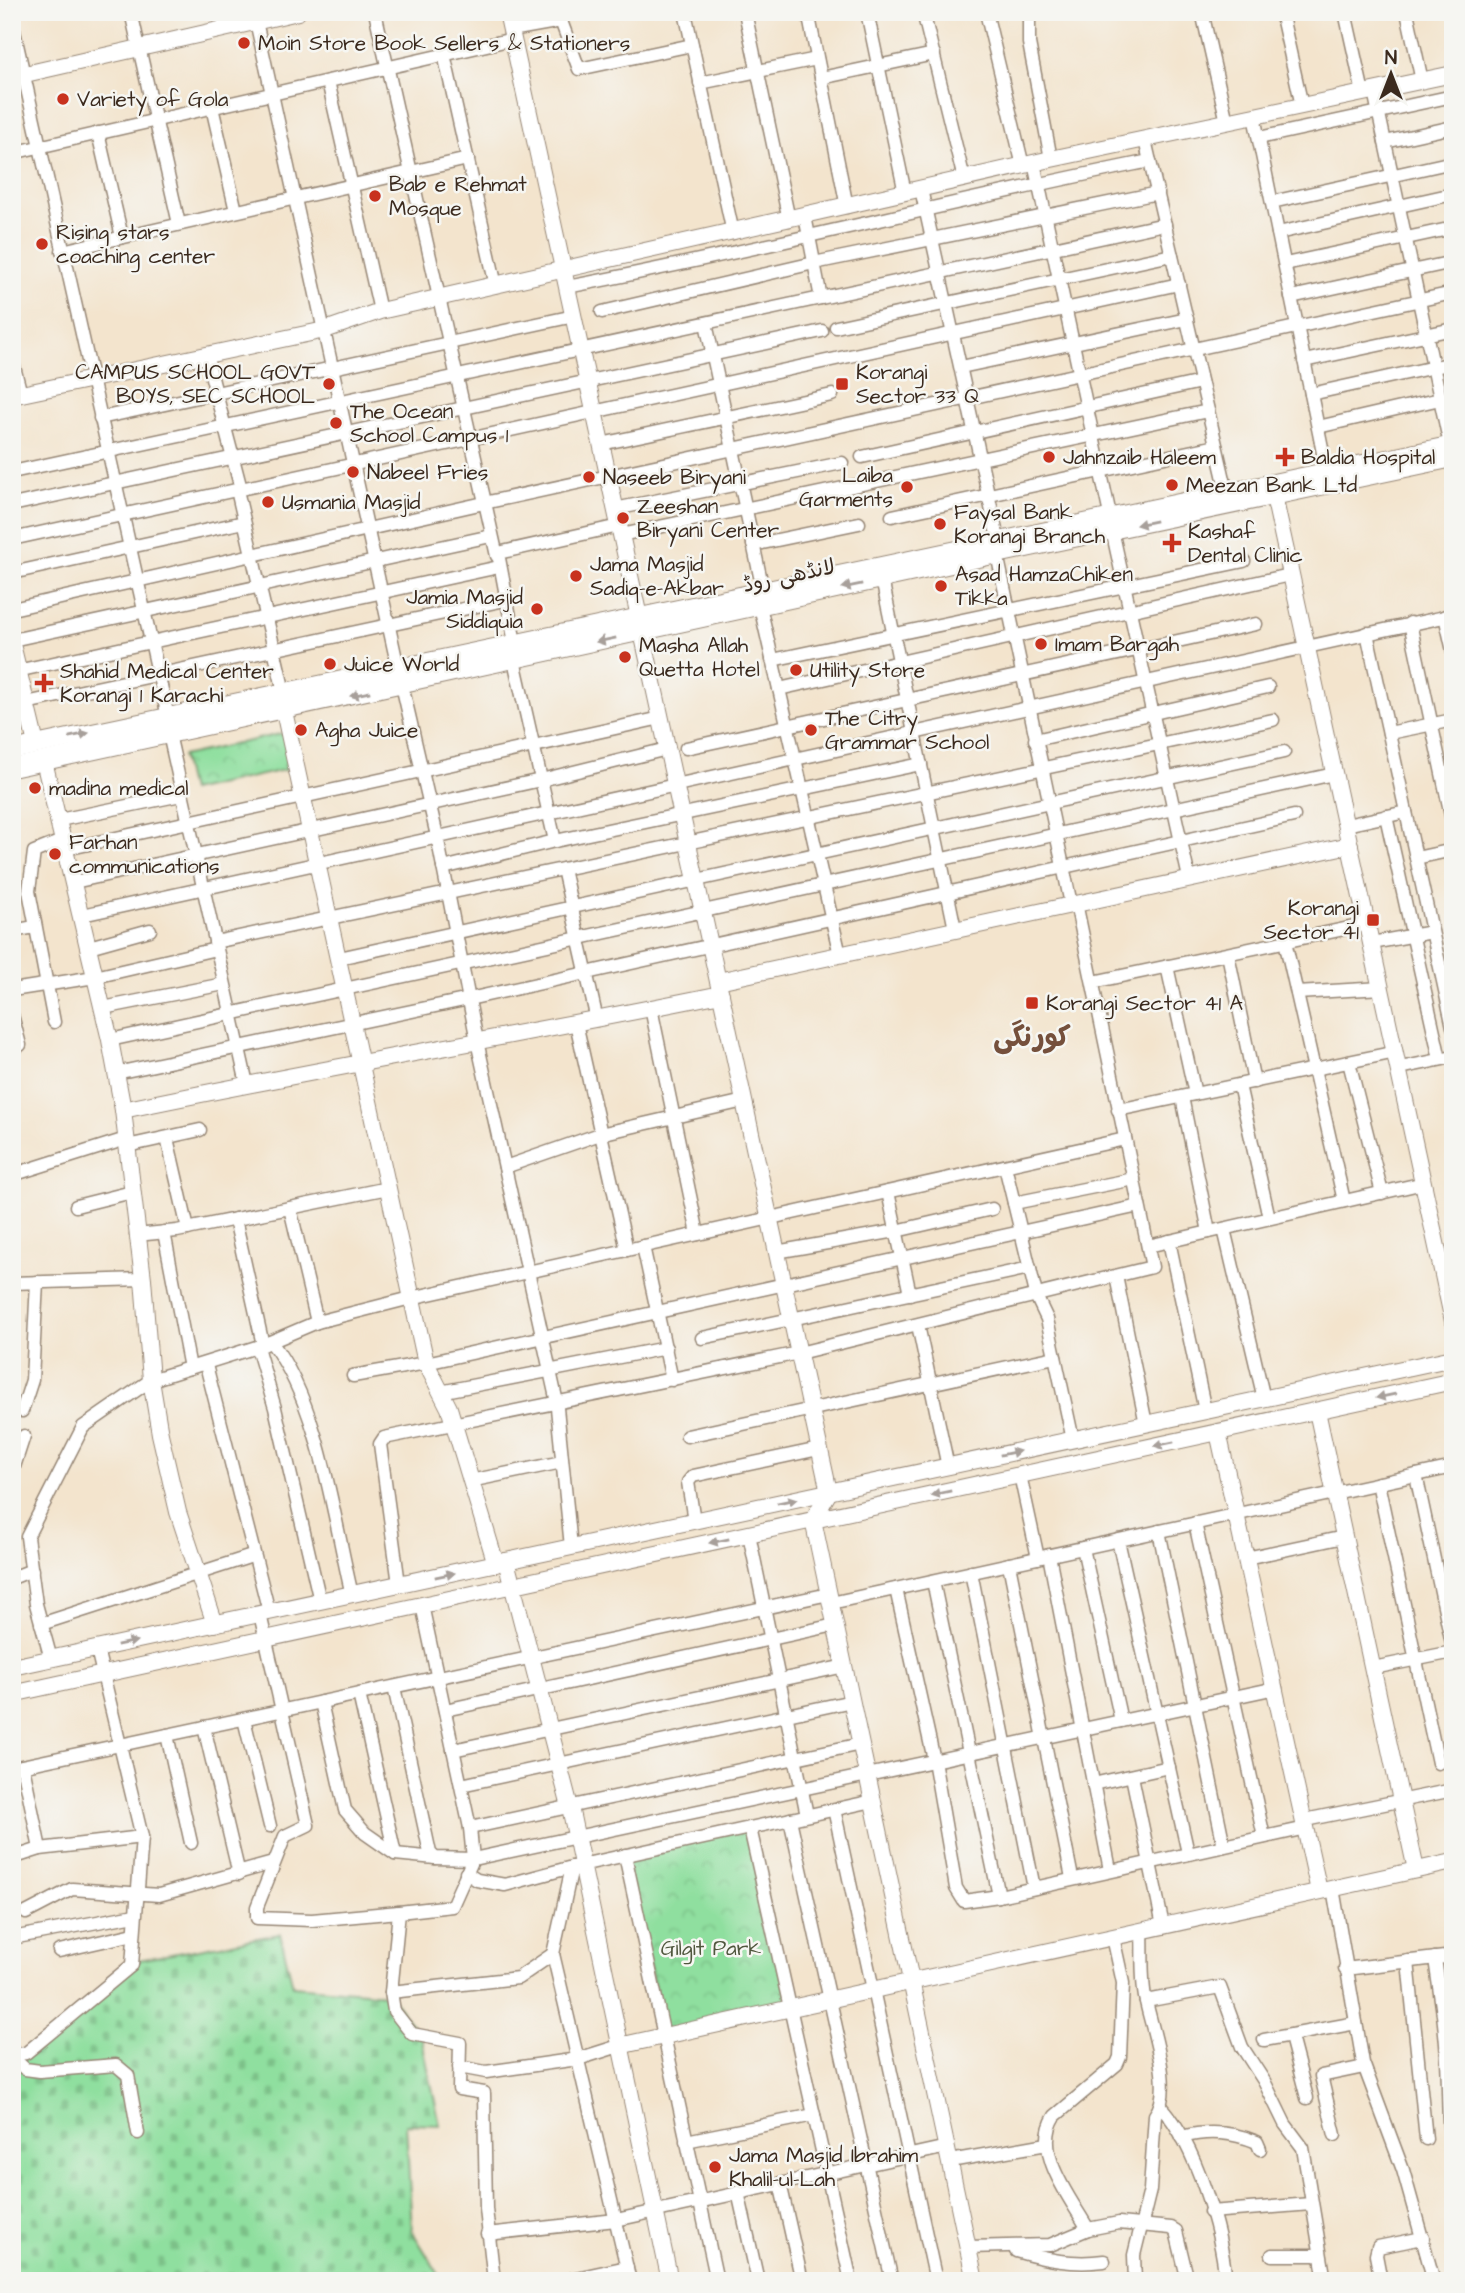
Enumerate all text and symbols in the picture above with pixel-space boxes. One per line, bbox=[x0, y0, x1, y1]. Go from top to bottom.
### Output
place label: Moin Store Book Sellers & Stationers bbox=[258, 29, 630, 58]
marker: Moin Store Book Sellers & Stationers bbox=[236, 35, 252, 51]
north arrow bbox=[1356, 38, 1426, 108]
text: N bbox=[1385, 45, 1397, 72]
place label: Variety of Gola bbox=[77, 85, 229, 116]
marker: Variety of Gola bbox=[55, 91, 71, 107]
place label: Bab e Rehmat Mosque bbox=[389, 170, 527, 223]
marker: Bab e Rehmat Mosque bbox=[367, 188, 383, 204]
place label: Rising stars coaching center bbox=[56, 218, 215, 273]
marker: Rising stars coaching center bbox=[34, 236, 50, 252]
place label: CAMPUS SCHOOL GOVT BOYS, SEC SCHOOL bbox=[75, 358, 316, 411]
place label: Korangi Sector 33 Q bbox=[856, 358, 979, 411]
marker: CAMPUS SCHOOL GOVT BOYS, SEC SCHOOL bbox=[321, 376, 337, 392]
marker: Korangi Sector 33 Q bbox=[834, 376, 850, 392]
place label: The Ocean School Campus 1 bbox=[350, 397, 509, 451]
marker: The Ocean School Campus 1 bbox=[328, 415, 344, 431]
place label: Jahnzaib Haleem bbox=[1063, 443, 1217, 472]
place label: Baldia Hospital bbox=[1301, 443, 1435, 473]
marker: Baldia Hospital bbox=[1275, 447, 1295, 467]
marker: Jahnzaib Haleem bbox=[1041, 449, 1057, 465]
place label: Nabeel Fries bbox=[367, 458, 488, 487]
place label: Laiba Garments bbox=[799, 461, 893, 514]
place label: Naseeb Biryani bbox=[603, 463, 746, 494]
marker: Nabeel Fries bbox=[345, 464, 361, 480]
marker: Naseeb Biryani bbox=[581, 469, 597, 485]
place label: Meezan Bank Ltd bbox=[1186, 471, 1358, 500]
marker: Meezan Bank Ltd bbox=[1164, 477, 1180, 493]
marker: Laiba Garments bbox=[899, 479, 915, 495]
place label: Usmania Masjid bbox=[282, 488, 421, 517]
place label: Zeeshan Biryani Center bbox=[637, 492, 780, 547]
marker: Usmania Masjid bbox=[260, 494, 276, 510]
place label: Faysal Bank Korangi Branch bbox=[954, 498, 1106, 553]
marker: Zeeshan Biryani Center bbox=[615, 510, 631, 526]
marker: Faysal Bank Korangi Branch bbox=[932, 516, 948, 532]
one-way arrow bbox=[1135, 517, 1157, 528]
place label: Kashaf Dental Clinic bbox=[1188, 517, 1303, 570]
marker: Kashaf Dental Clinic bbox=[1162, 533, 1182, 553]
place label: Jama Masjid Sadiq-e-Akbar bbox=[590, 550, 724, 603]
street label: لانڈھی روڈ bbox=[740, 552, 838, 600]
place label: Asad HamzaChiken Tikka bbox=[955, 560, 1133, 613]
marker: Jama Masjid Sadiq-e-Akbar bbox=[568, 568, 584, 584]
marker: Asad HamzaChiken Tikka bbox=[933, 578, 949, 594]
one-way arrow bbox=[841, 580, 863, 591]
place label: Jamia Masjid Siddiquia bbox=[406, 583, 523, 636]
marker: Jamia Masjid Siddiquia bbox=[529, 601, 545, 617]
place label: Imam Bargah bbox=[1055, 630, 1180, 661]
place label: Masha Allah Quetta Hotel bbox=[639, 631, 760, 684]
one-way arrow bbox=[595, 635, 617, 646]
marker: Imam Bargah bbox=[1033, 636, 1049, 652]
marker: Masha Allah Quetta Hotel bbox=[617, 649, 633, 665]
place label: Juice World bbox=[344, 650, 459, 679]
marker: Juice World bbox=[322, 656, 338, 672]
place label: Utility Store bbox=[810, 656, 925, 687]
place label: Shahid Medical Center Korangi 1 Karachi bbox=[60, 657, 274, 712]
marker: Utility Store bbox=[788, 662, 804, 678]
marker: Shahid Medical Center Korangi 1 Karachi bbox=[34, 673, 54, 693]
one-way arrow bbox=[349, 689, 371, 700]
place label: The Citry Grammar School bbox=[825, 704, 989, 757]
place label: Agha Juice bbox=[315, 716, 418, 747]
marker: Agha Juice bbox=[293, 722, 309, 738]
marker: The Citry Grammar School bbox=[803, 722, 819, 738]
one-way arrow bbox=[68, 730, 90, 741]
place label: madina medical bbox=[49, 774, 189, 803]
marker: madina medical bbox=[27, 780, 43, 796]
place label: Farhan communications bbox=[69, 828, 220, 881]
marker: Farhan communications bbox=[47, 846, 63, 862]
place label: Korangi Sector 41 bbox=[1264, 894, 1359, 947]
marker: Korangi Sector 41 bbox=[1365, 912, 1381, 928]
place label: Korangi Sector 41 A bbox=[1046, 989, 1244, 1020]
marker: Korangi Sector 41 A bbox=[1024, 995, 1040, 1011]
district label: کورنگی bbox=[993, 1018, 1071, 1057]
one-way arrow bbox=[1375, 1391, 1397, 1402]
one-way arrow bbox=[1153, 1439, 1175, 1450]
one-way arrow bbox=[999, 1448, 1021, 1459]
one-way arrow bbox=[930, 1487, 952, 1498]
one-way arrow bbox=[776, 1495, 798, 1506]
one-way arrow bbox=[708, 1535, 730, 1546]
one-way arrow bbox=[434, 1569, 456, 1580]
one-way arrow bbox=[116, 1637, 138, 1648]
park label: Gilgit Park bbox=[661, 1934, 761, 1965]
place label: Jama Masjid Ibrahim Khalil-ul-Lah bbox=[729, 2141, 919, 2194]
marker: Jama Masjid Ibrahim Khalil-ul-Lah bbox=[707, 2159, 723, 2175]

